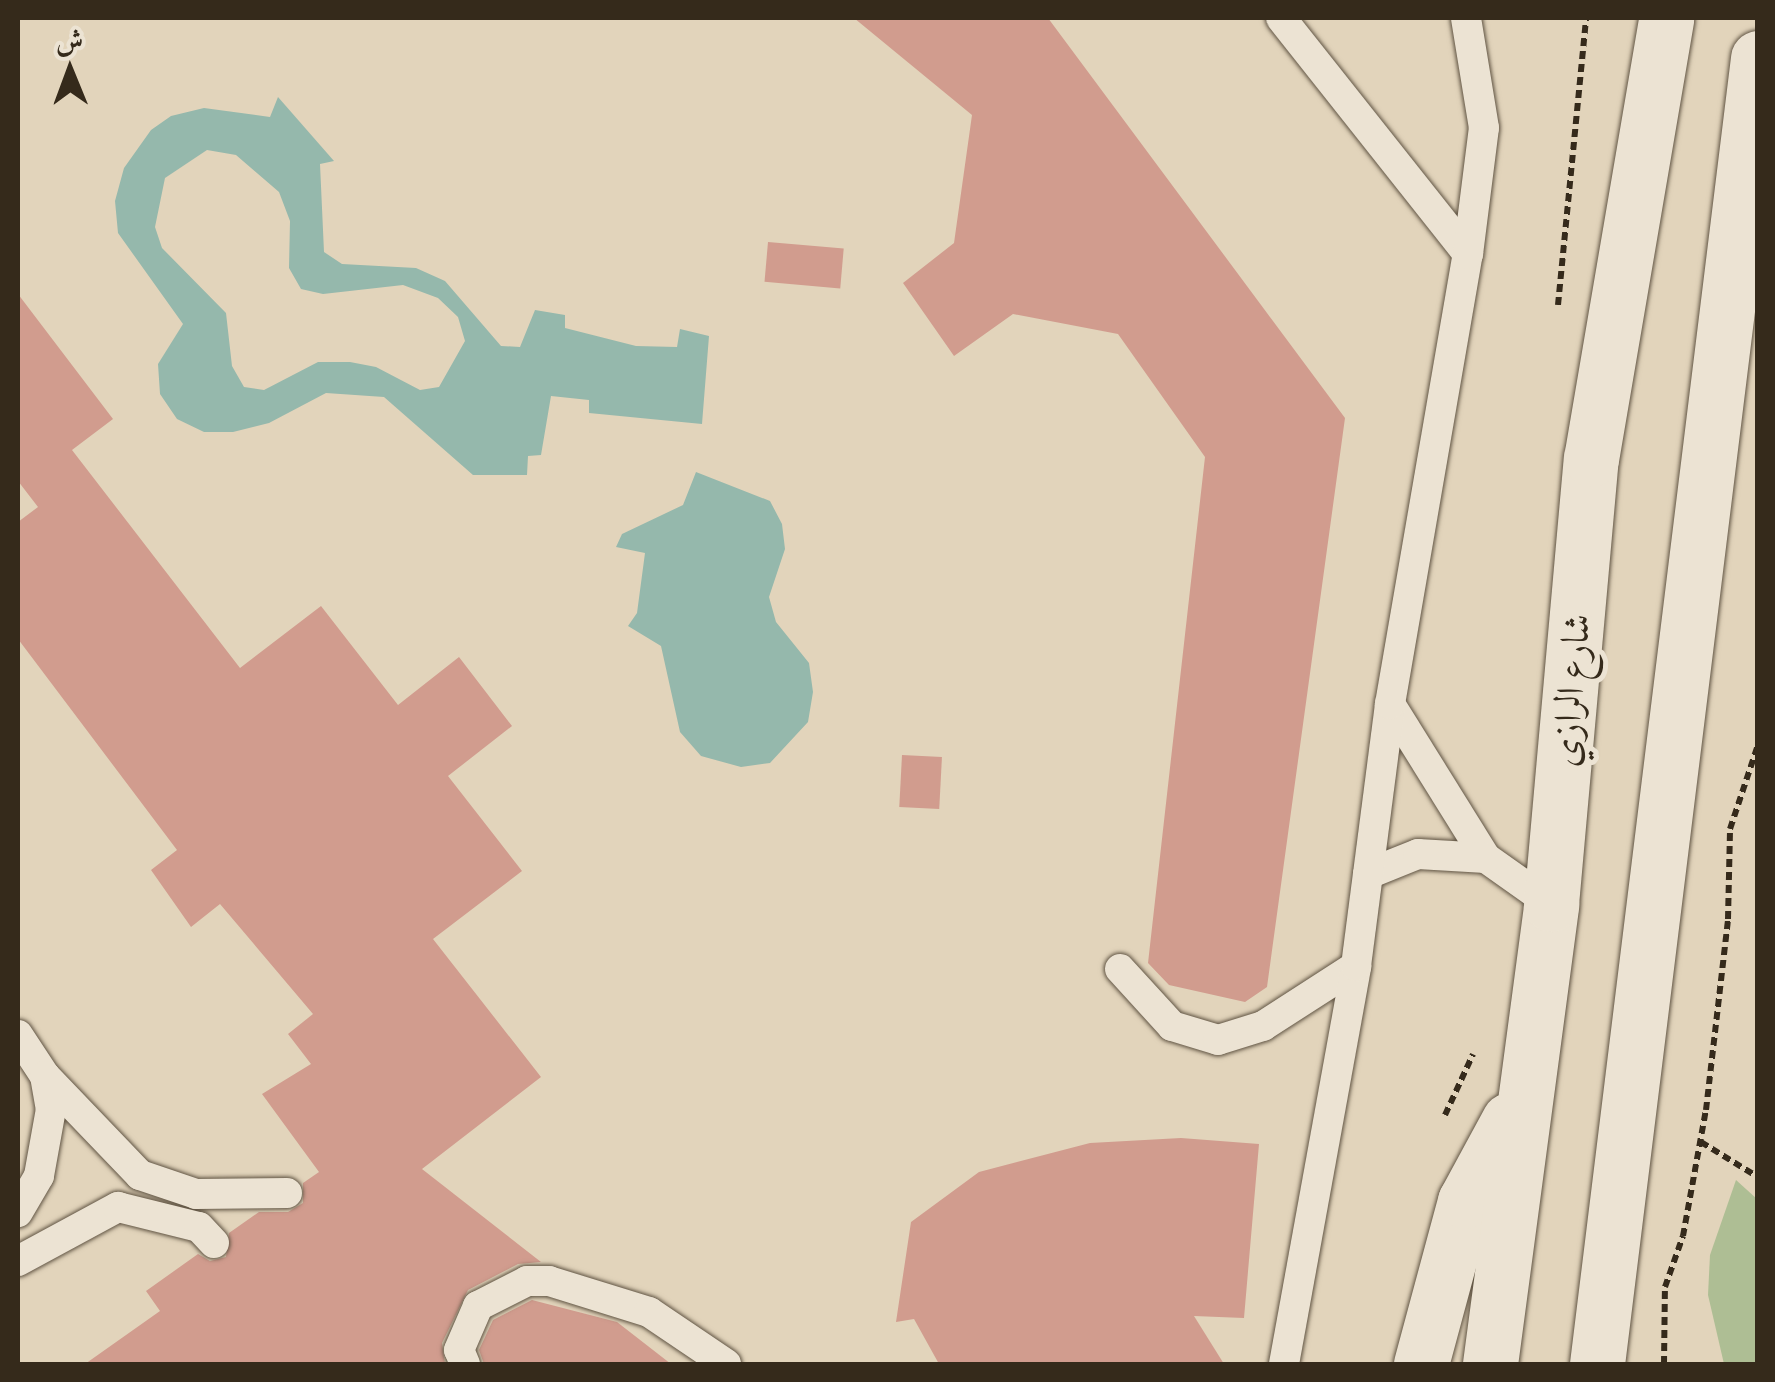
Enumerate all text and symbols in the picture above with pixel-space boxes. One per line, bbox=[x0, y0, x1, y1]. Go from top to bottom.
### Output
north arrow bbox=[20, 20, 120, 120]
text: ش bbox=[55, 22, 84, 58]
street label: شارع الرازي bbox=[1541, 612, 1599, 768]

